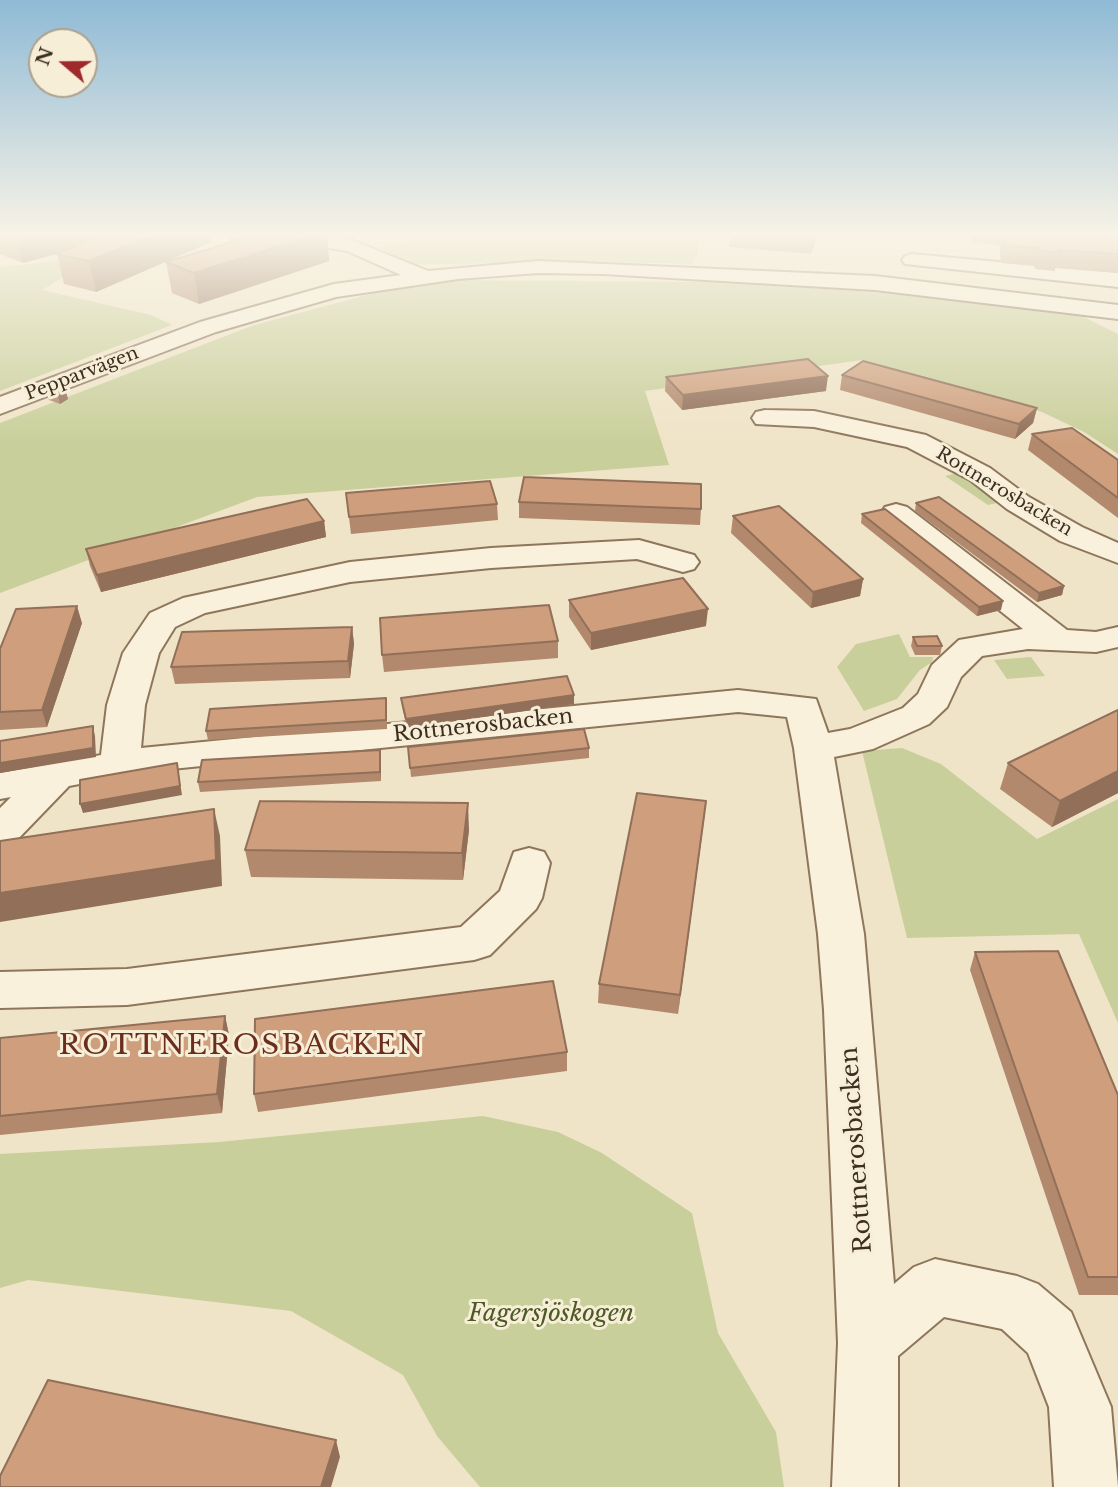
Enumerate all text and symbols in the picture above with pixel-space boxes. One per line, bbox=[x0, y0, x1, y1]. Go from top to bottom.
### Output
north arrow bbox=[28, 28, 98, 98]
text: N bbox=[31, 44, 59, 69]
street label: Pepparvägen bbox=[22, 343, 142, 405]
street label: Rottnerosbacken bbox=[932, 443, 1076, 541]
street label: Rottnerosbacken bbox=[392, 704, 574, 748]
district label: ROTTNEROSBACKEN bbox=[61, 1029, 423, 1063]
street label: Rottnerosbacken bbox=[835, 1046, 879, 1254]
park label: Fagersjöskogen bbox=[468, 1300, 634, 1328]

